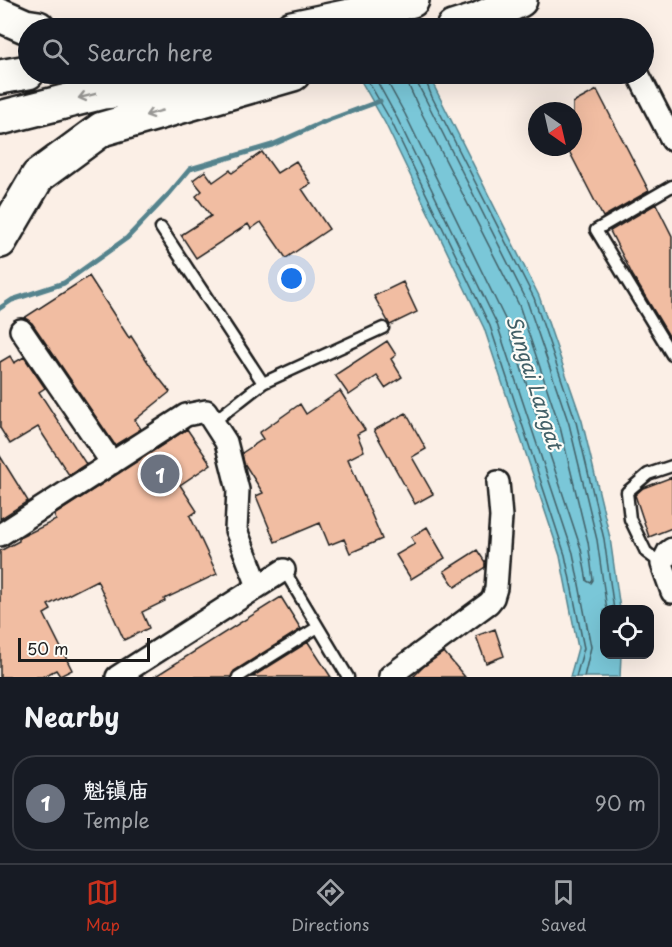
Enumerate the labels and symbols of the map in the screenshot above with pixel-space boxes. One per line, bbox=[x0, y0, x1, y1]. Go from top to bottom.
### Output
one-way arrow bbox=[77, 91, 96, 103]
north arrow bbox=[528, 102, 582, 156]
one-way arrow bbox=[145, 108, 164, 119]
your location bbox=[277, 264, 306, 293]
water label: Sungai Langat bbox=[499, 311, 572, 456]
pin: 1 bbox=[140, 452, 180, 496]
scale bar bbox=[18, 635, 150, 662]

